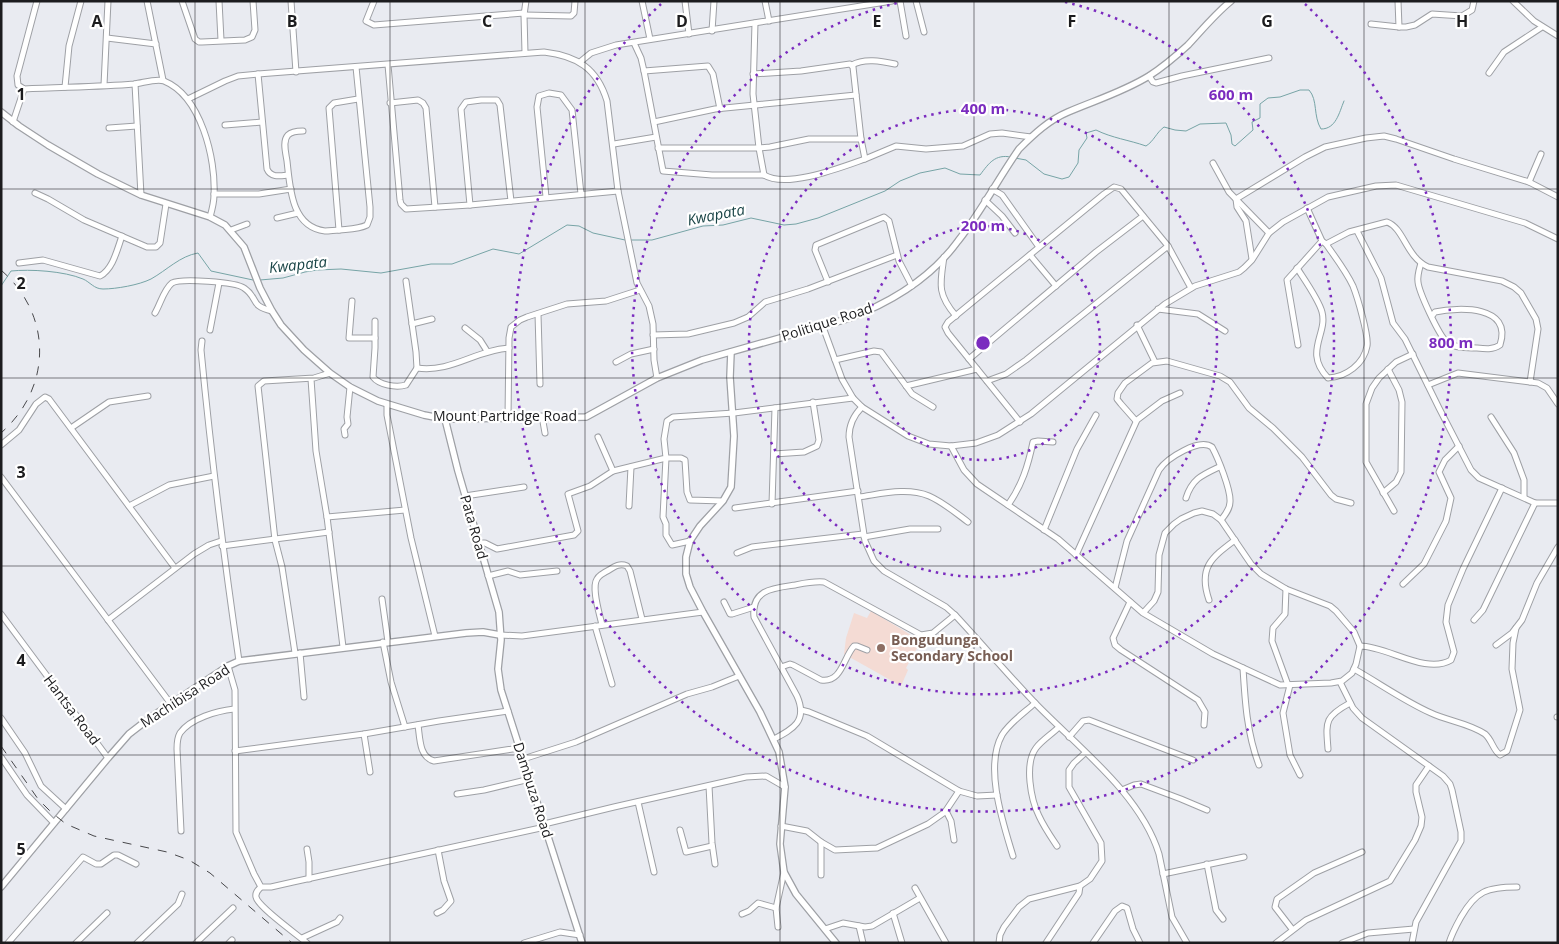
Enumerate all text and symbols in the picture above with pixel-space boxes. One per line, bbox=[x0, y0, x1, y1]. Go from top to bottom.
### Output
text: A bbox=[91, 10, 103, 32]
text: B bbox=[287, 10, 297, 32]
text: C bbox=[482, 10, 492, 32]
text: D bbox=[676, 10, 688, 32]
text: E bbox=[873, 10, 882, 32]
text: F bbox=[1068, 10, 1076, 32]
text: G bbox=[1261, 10, 1273, 32]
text: H bbox=[1456, 10, 1468, 32]
text: 1 bbox=[16, 83, 26, 105]
text: 600 m bbox=[1209, 84, 1253, 104]
text: 400 m bbox=[961, 98, 1005, 118]
water label: Kwapata bbox=[685, 199, 747, 229]
text: 200 m bbox=[961, 215, 1005, 235]
water label: Kwapata bbox=[268, 251, 328, 277]
text: 2 bbox=[16, 272, 26, 294]
street label: Politique Road bbox=[779, 298, 875, 345]
text: 800 m bbox=[1429, 332, 1473, 352]
centre of rings bbox=[974, 334, 992, 352]
street label: Mount Partridge Road bbox=[433, 406, 577, 425]
text: 3 bbox=[16, 461, 26, 483]
street label: Pata Road bbox=[456, 493, 493, 561]
place label: Bongudunga Secondary School bbox=[891, 630, 1013, 665]
marker: Bongudunga Secondary School bbox=[875, 642, 887, 654]
text: 4 bbox=[16, 649, 26, 671]
street label: Machibisa Road bbox=[136, 660, 233, 732]
street label: Hantsa Road bbox=[40, 671, 105, 749]
street label: Dambuza Road bbox=[509, 740, 558, 840]
text: 5 bbox=[16, 838, 26, 860]

